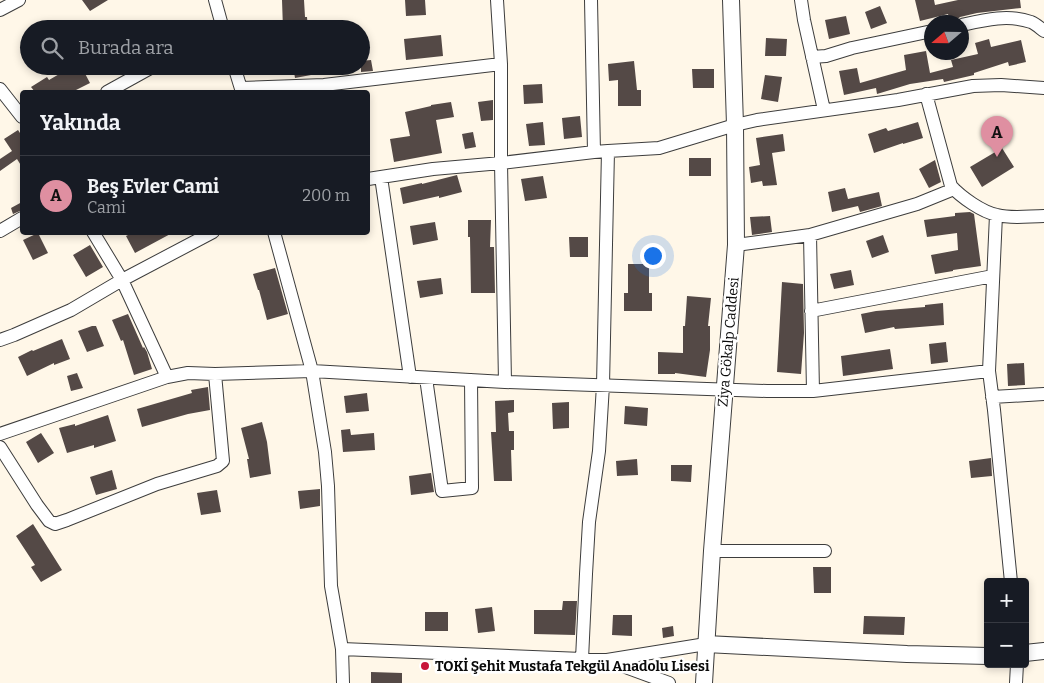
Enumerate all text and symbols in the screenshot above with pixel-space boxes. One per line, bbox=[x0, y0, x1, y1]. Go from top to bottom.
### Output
north arrow bbox=[924, 15, 969, 60]
search box bbox=[20, 20, 370, 75]
icon: search bbox=[38, 34, 66, 62]
text: Burada ara bbox=[78, 36, 174, 59]
text: Yakında bbox=[40, 110, 121, 136]
pin: A bbox=[981, 116, 1013, 157]
text: Beş Evler Cami bbox=[87, 175, 219, 198]
text: A bbox=[50, 186, 62, 205]
text: 200 m bbox=[302, 186, 350, 205]
text: Cami bbox=[87, 198, 126, 217]
your location bbox=[640, 243, 666, 269]
street label: Ziya Gökalp Caddesi bbox=[714, 276, 743, 408]
map controls bbox=[984, 578, 1029, 668]
button: + bbox=[984, 578, 1029, 623]
button: − bbox=[984, 623, 1029, 668]
place label: TOKİ Şehit Mustafa Tekgül Anadolu Lisesi bbox=[435, 657, 710, 675]
marker: TOKİ Şehit Mustafa Tekgül Anadolu Lisesi bbox=[419, 660, 431, 672]

